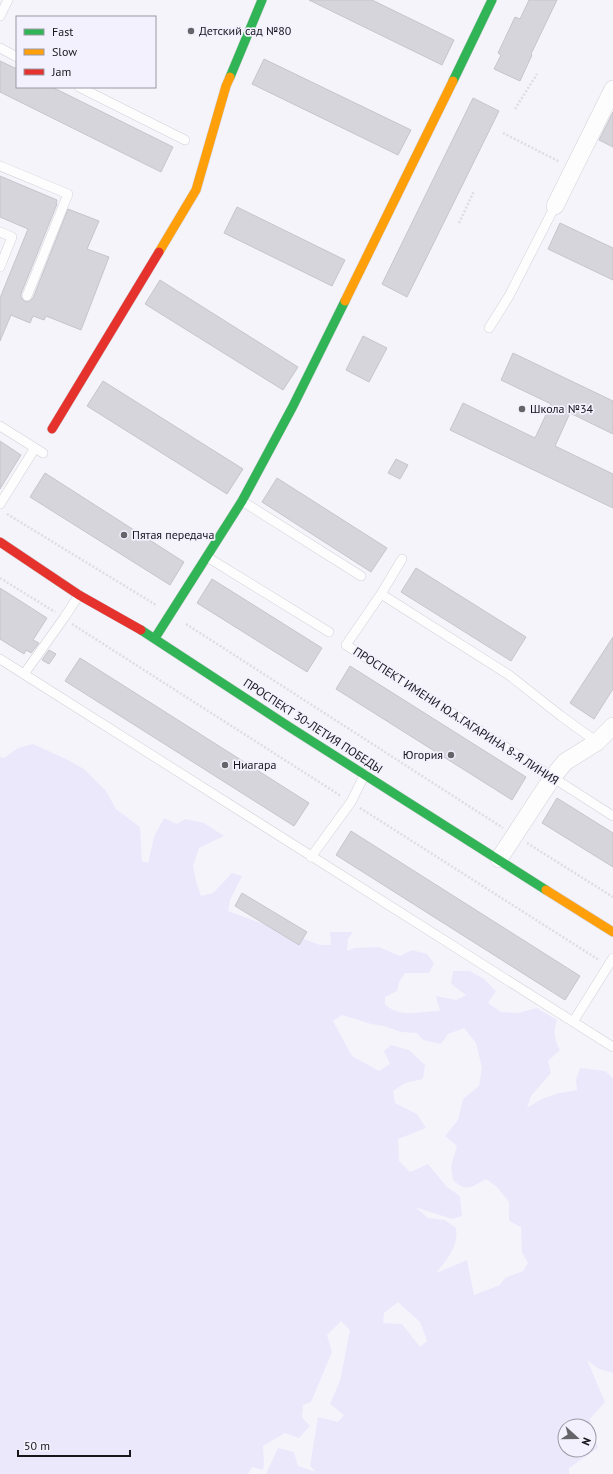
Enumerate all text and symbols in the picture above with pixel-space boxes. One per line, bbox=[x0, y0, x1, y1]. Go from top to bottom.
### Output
legend bbox=[16, 16, 156, 88]
place label: Детский сад №80 bbox=[199, 23, 292, 38]
text: Fast bbox=[52, 24, 73, 39]
marker: Детский сад №80 bbox=[186, 26, 196, 36]
text: Slow bbox=[52, 44, 77, 59]
text: Jam bbox=[51, 64, 71, 79]
place label: Школа №34 bbox=[530, 401, 593, 416]
marker: Школа №34 bbox=[517, 404, 527, 414]
place label: Пятая передача bbox=[132, 527, 214, 542]
marker: Пятая передача bbox=[119, 530, 129, 540]
street label: ПРОСПЕКТ ИМЕНИ Ю.А.ГАГАРИНА 8-Я ЛИНИЯ bbox=[351, 643, 562, 788]
street label: ПРОСПЕКТ 30-ЛЕТИЯ ПОБЕДЫ bbox=[241, 675, 386, 776]
place label: Югория bbox=[403, 747, 443, 762]
marker: Югория bbox=[446, 750, 456, 760]
place label: Ниагара bbox=[233, 757, 276, 772]
marker: Ниагара bbox=[220, 760, 230, 770]
north arrow bbox=[557, 1418, 597, 1458]
scale bar bbox=[18, 1432, 130, 1458]
text: N bbox=[579, 1436, 594, 1447]
text: 50 m bbox=[24, 1438, 50, 1453]

